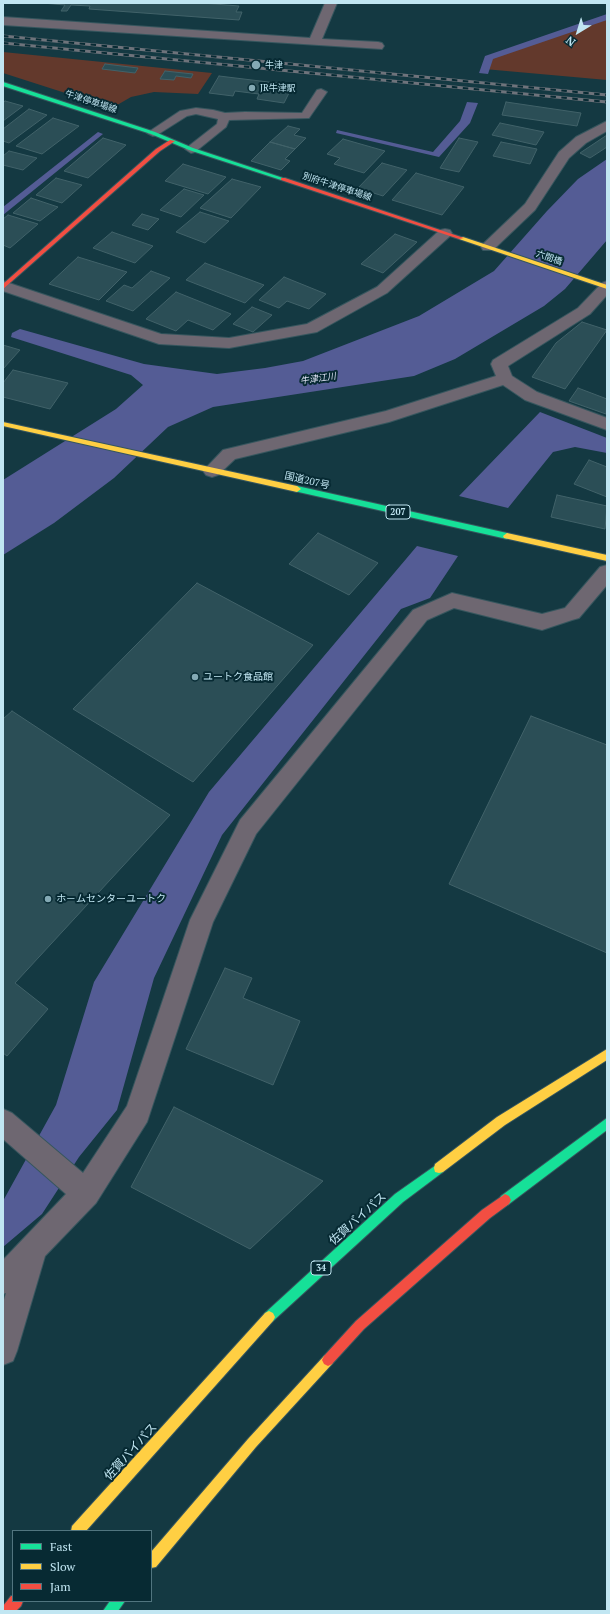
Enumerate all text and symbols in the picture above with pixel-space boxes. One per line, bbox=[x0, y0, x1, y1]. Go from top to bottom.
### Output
north arrow bbox=[558, 12, 598, 52]
text: N bbox=[563, 33, 578, 50]
marker: 牛津 bbox=[250, 59, 262, 71]
place label: 牛津 bbox=[265, 60, 283, 70]
marker: JR牛津駅 bbox=[247, 83, 257, 93]
place label: JR牛津駅 bbox=[260, 83, 296, 93]
street label: 牛津停車場線 bbox=[64, 89, 118, 115]
street label: 別府牛津停車場線 bbox=[301, 171, 373, 203]
street label: 六間橋 bbox=[534, 248, 564, 268]
water label: 牛津江川 bbox=[299, 371, 337, 387]
street label: 国道207号 bbox=[283, 470, 331, 492]
road number: 207 bbox=[386, 505, 410, 519]
place label: ユートク食品館 bbox=[203, 671, 273, 683]
marker: ユートク食品館 bbox=[190, 672, 200, 682]
place label: ホ－ムセンターユートク bbox=[56, 893, 166, 905]
marker: ホ－ムセンターユートク bbox=[43, 894, 53, 904]
street label: 佐賀バイパス bbox=[326, 1190, 390, 1248]
road number: 34 bbox=[311, 1261, 331, 1275]
street label: 佐賀バイパス bbox=[102, 1420, 160, 1484]
legend bbox=[12, 1530, 152, 1602]
text: Fast bbox=[50, 1539, 72, 1554]
text: Slow bbox=[50, 1559, 75, 1574]
text: Jam bbox=[50, 1579, 71, 1594]

